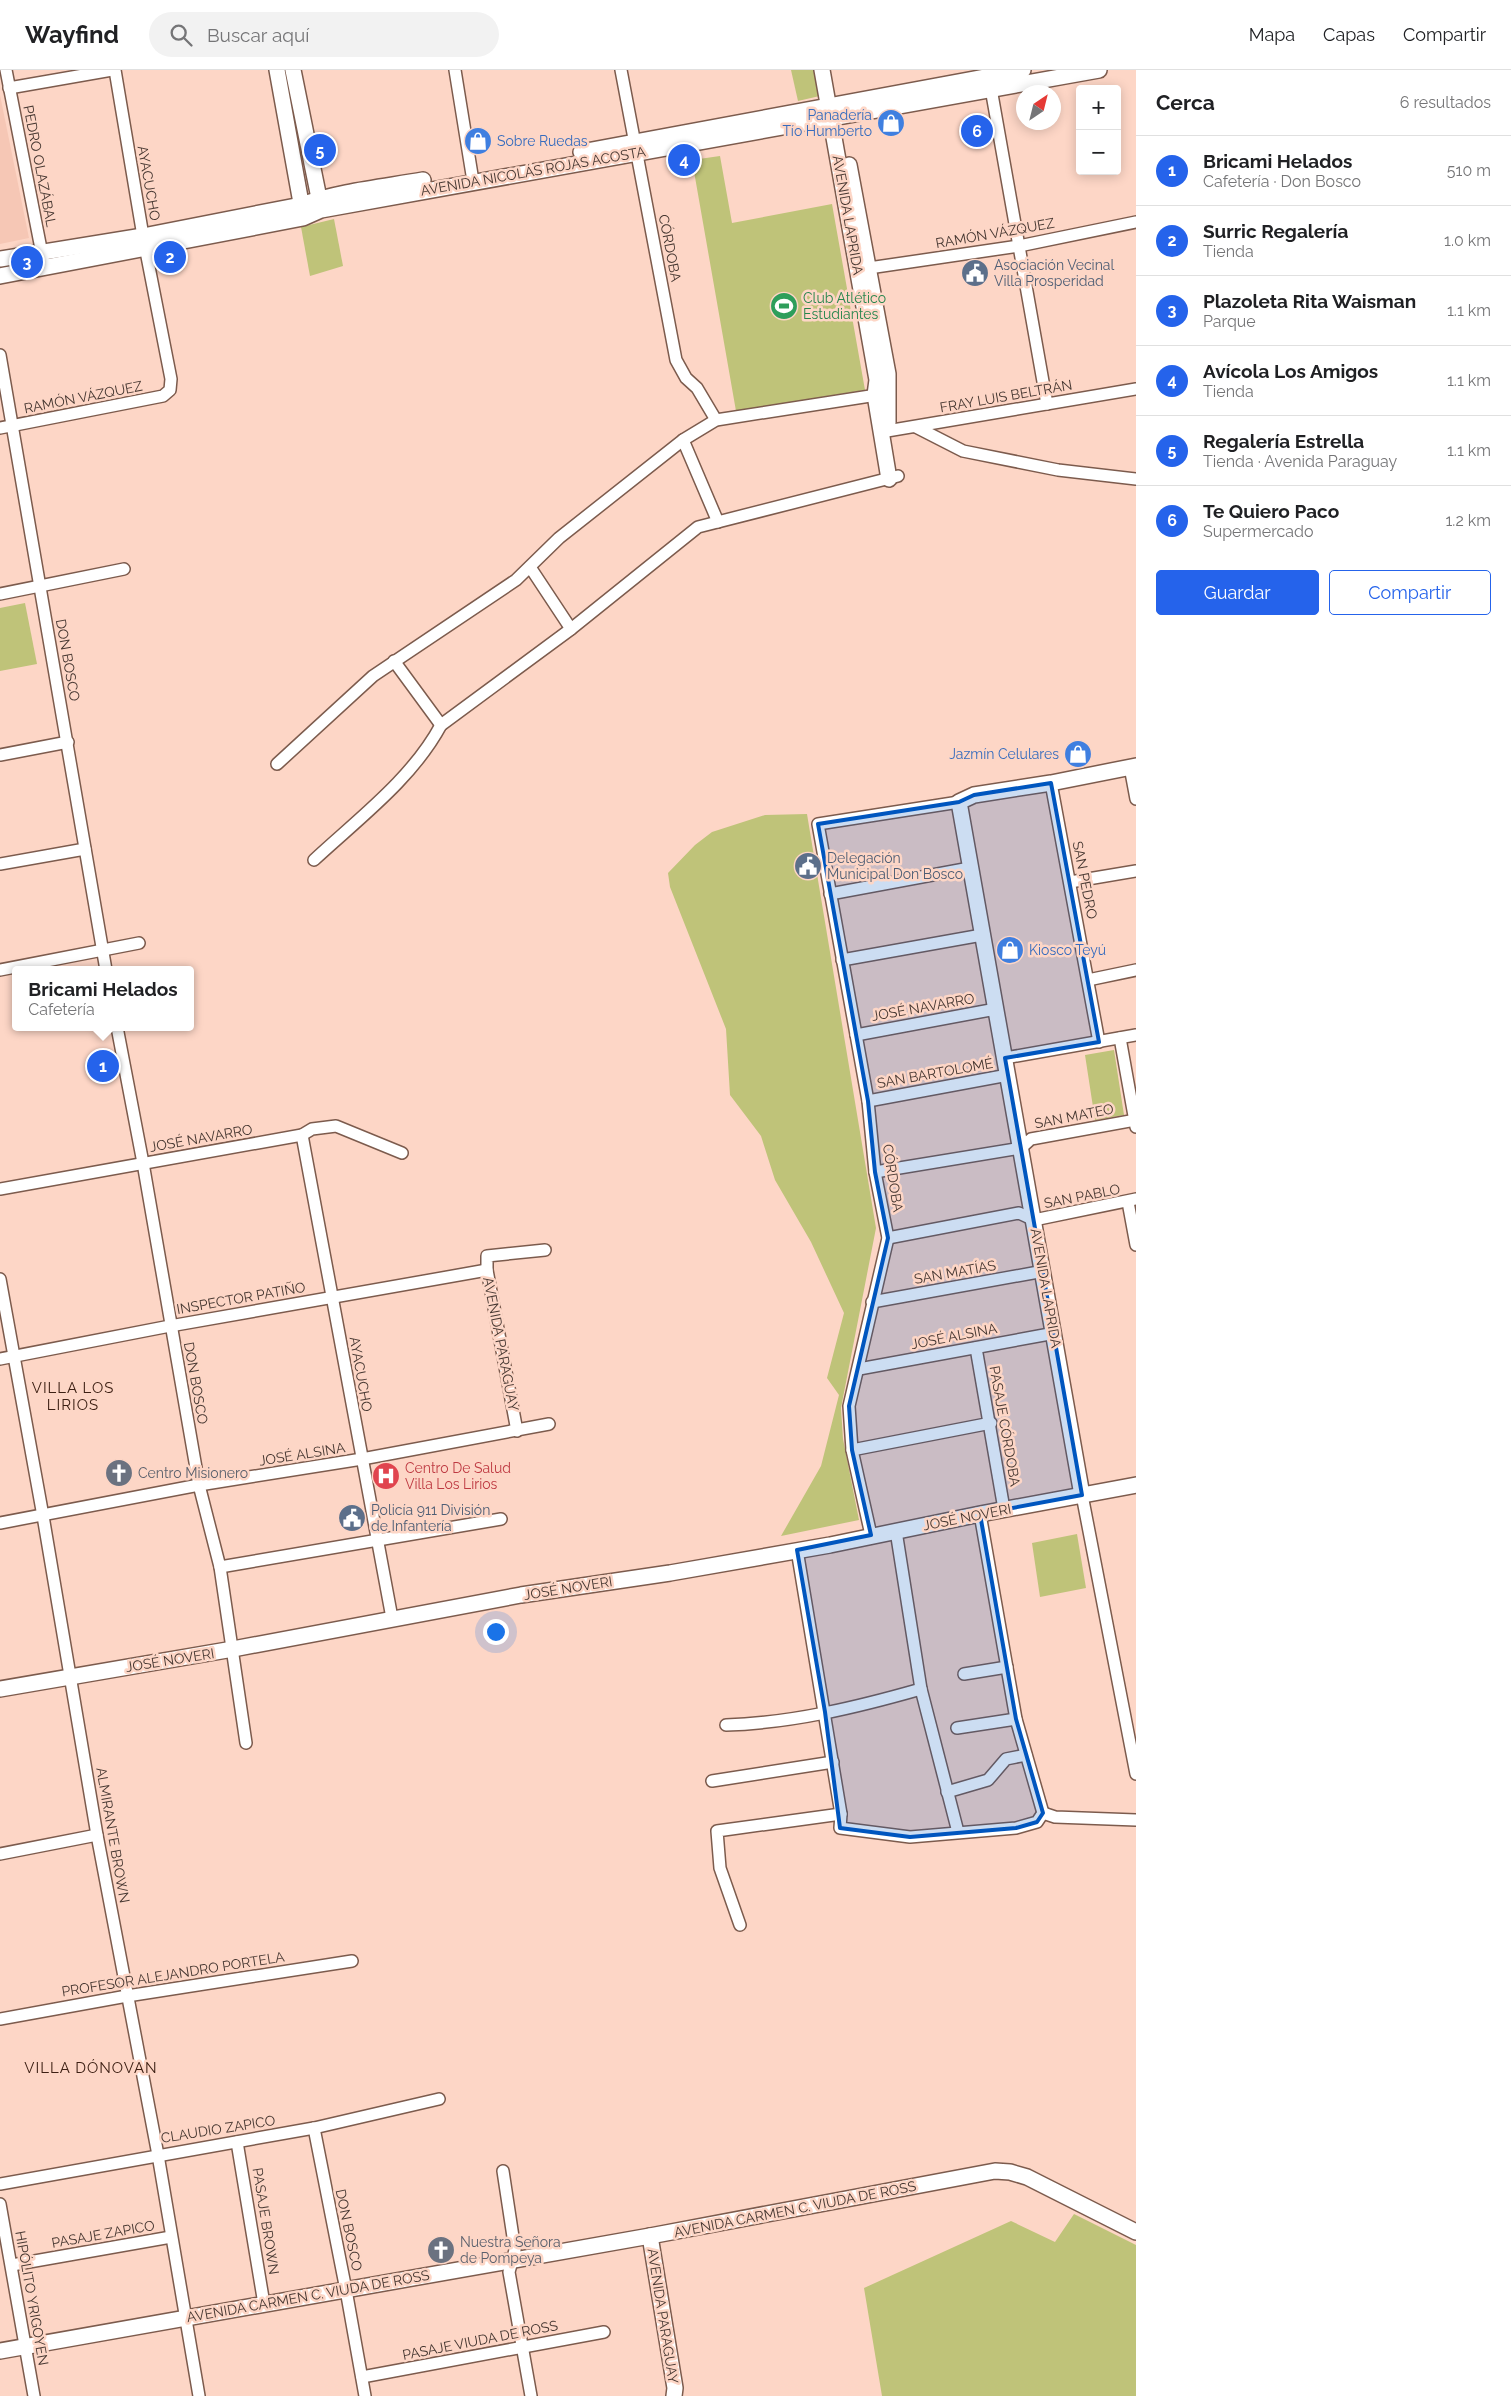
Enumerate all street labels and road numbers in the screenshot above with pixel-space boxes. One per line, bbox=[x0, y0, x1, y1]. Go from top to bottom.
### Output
street label: PEDRO OLAZÁBAL bbox=[20, 104, 61, 228]
street label: AVENIDA NICOLÁS ROJAS ACOSTA bbox=[419, 142, 647, 199]
street label: AYACUCHO bbox=[135, 144, 163, 222]
street label: AVENIDA LAPRIDA bbox=[830, 154, 867, 277]
street label: CÓRDOBA bbox=[656, 213, 685, 284]
street label: RAMÓN VÁZQUEZ bbox=[934, 214, 1056, 251]
street label: FRAY LUIS BELTRÁN bbox=[938, 375, 1073, 416]
street label: RAMÓN VÁZQUEZ bbox=[22, 377, 144, 416]
street label: DON BOSCO bbox=[53, 618, 83, 702]
street label: SAN PEDRO bbox=[1070, 840, 1100, 920]
street label: JOSÉ NAVARRO bbox=[870, 989, 976, 1024]
street label: SAN BARTOLOMÉ bbox=[876, 1054, 994, 1091]
street label: SAN MATEO bbox=[1033, 1100, 1115, 1132]
street label: JOSÉ NAVARRO bbox=[148, 1120, 254, 1155]
street label: CÓRDOBA bbox=[880, 1143, 907, 1213]
street label: SAN PABLO bbox=[1043, 1181, 1121, 1211]
street label: AVENIDA LAPRIDA bbox=[1028, 1227, 1065, 1350]
street label: SAN MATÍAS bbox=[913, 1256, 998, 1287]
street label: AVENIDA PARAGUAY bbox=[480, 1275, 522, 1413]
street label: INSPECTOR PATIÑO bbox=[175, 1278, 307, 1317]
street label: JOSÉ ALSINA bbox=[909, 1319, 999, 1352]
street label: AYACUCHO bbox=[347, 1335, 375, 1413]
street label: DON BOSCO bbox=[181, 1341, 211, 1425]
street label: PASAJE CÓRDOBA bbox=[987, 1364, 1025, 1488]
street label: JOSÉ ALSINA bbox=[257, 1438, 347, 1469]
street label: JOSÉ NOVERI bbox=[921, 1500, 1012, 1533]
street label: JOSÉ NOVERI bbox=[522, 1572, 613, 1603]
street label: JOSÉ NOVERI bbox=[124, 1644, 215, 1675]
street label: ALMIRANTE BROWN bbox=[93, 1766, 133, 1904]
street label: PROFESOR ALEJANDRO PORTELA bbox=[60, 1948, 286, 2000]
street label: CLAUDIO ZAPICO bbox=[160, 2112, 276, 2146]
street label: PASAJE BROWN bbox=[250, 2166, 282, 2276]
street label: AVENIDA CARMEN C. VIUDA DE ROSS bbox=[673, 2178, 918, 2240]
street label: DON BOSCO bbox=[333, 2188, 365, 2272]
street label: PASAJE ZAPICO bbox=[50, 2217, 156, 2251]
street label: HIPÓLITO YRIGOYEN bbox=[12, 2229, 53, 2367]
street label: AVENIDA PARAGUAY bbox=[644, 2247, 682, 2385]
street label: AVENIDA CARMEN C. VIUDA DE ROSS bbox=[185, 2267, 431, 2325]
street label: PASAJE VIUDA DE ROSS bbox=[401, 2317, 560, 2363]

